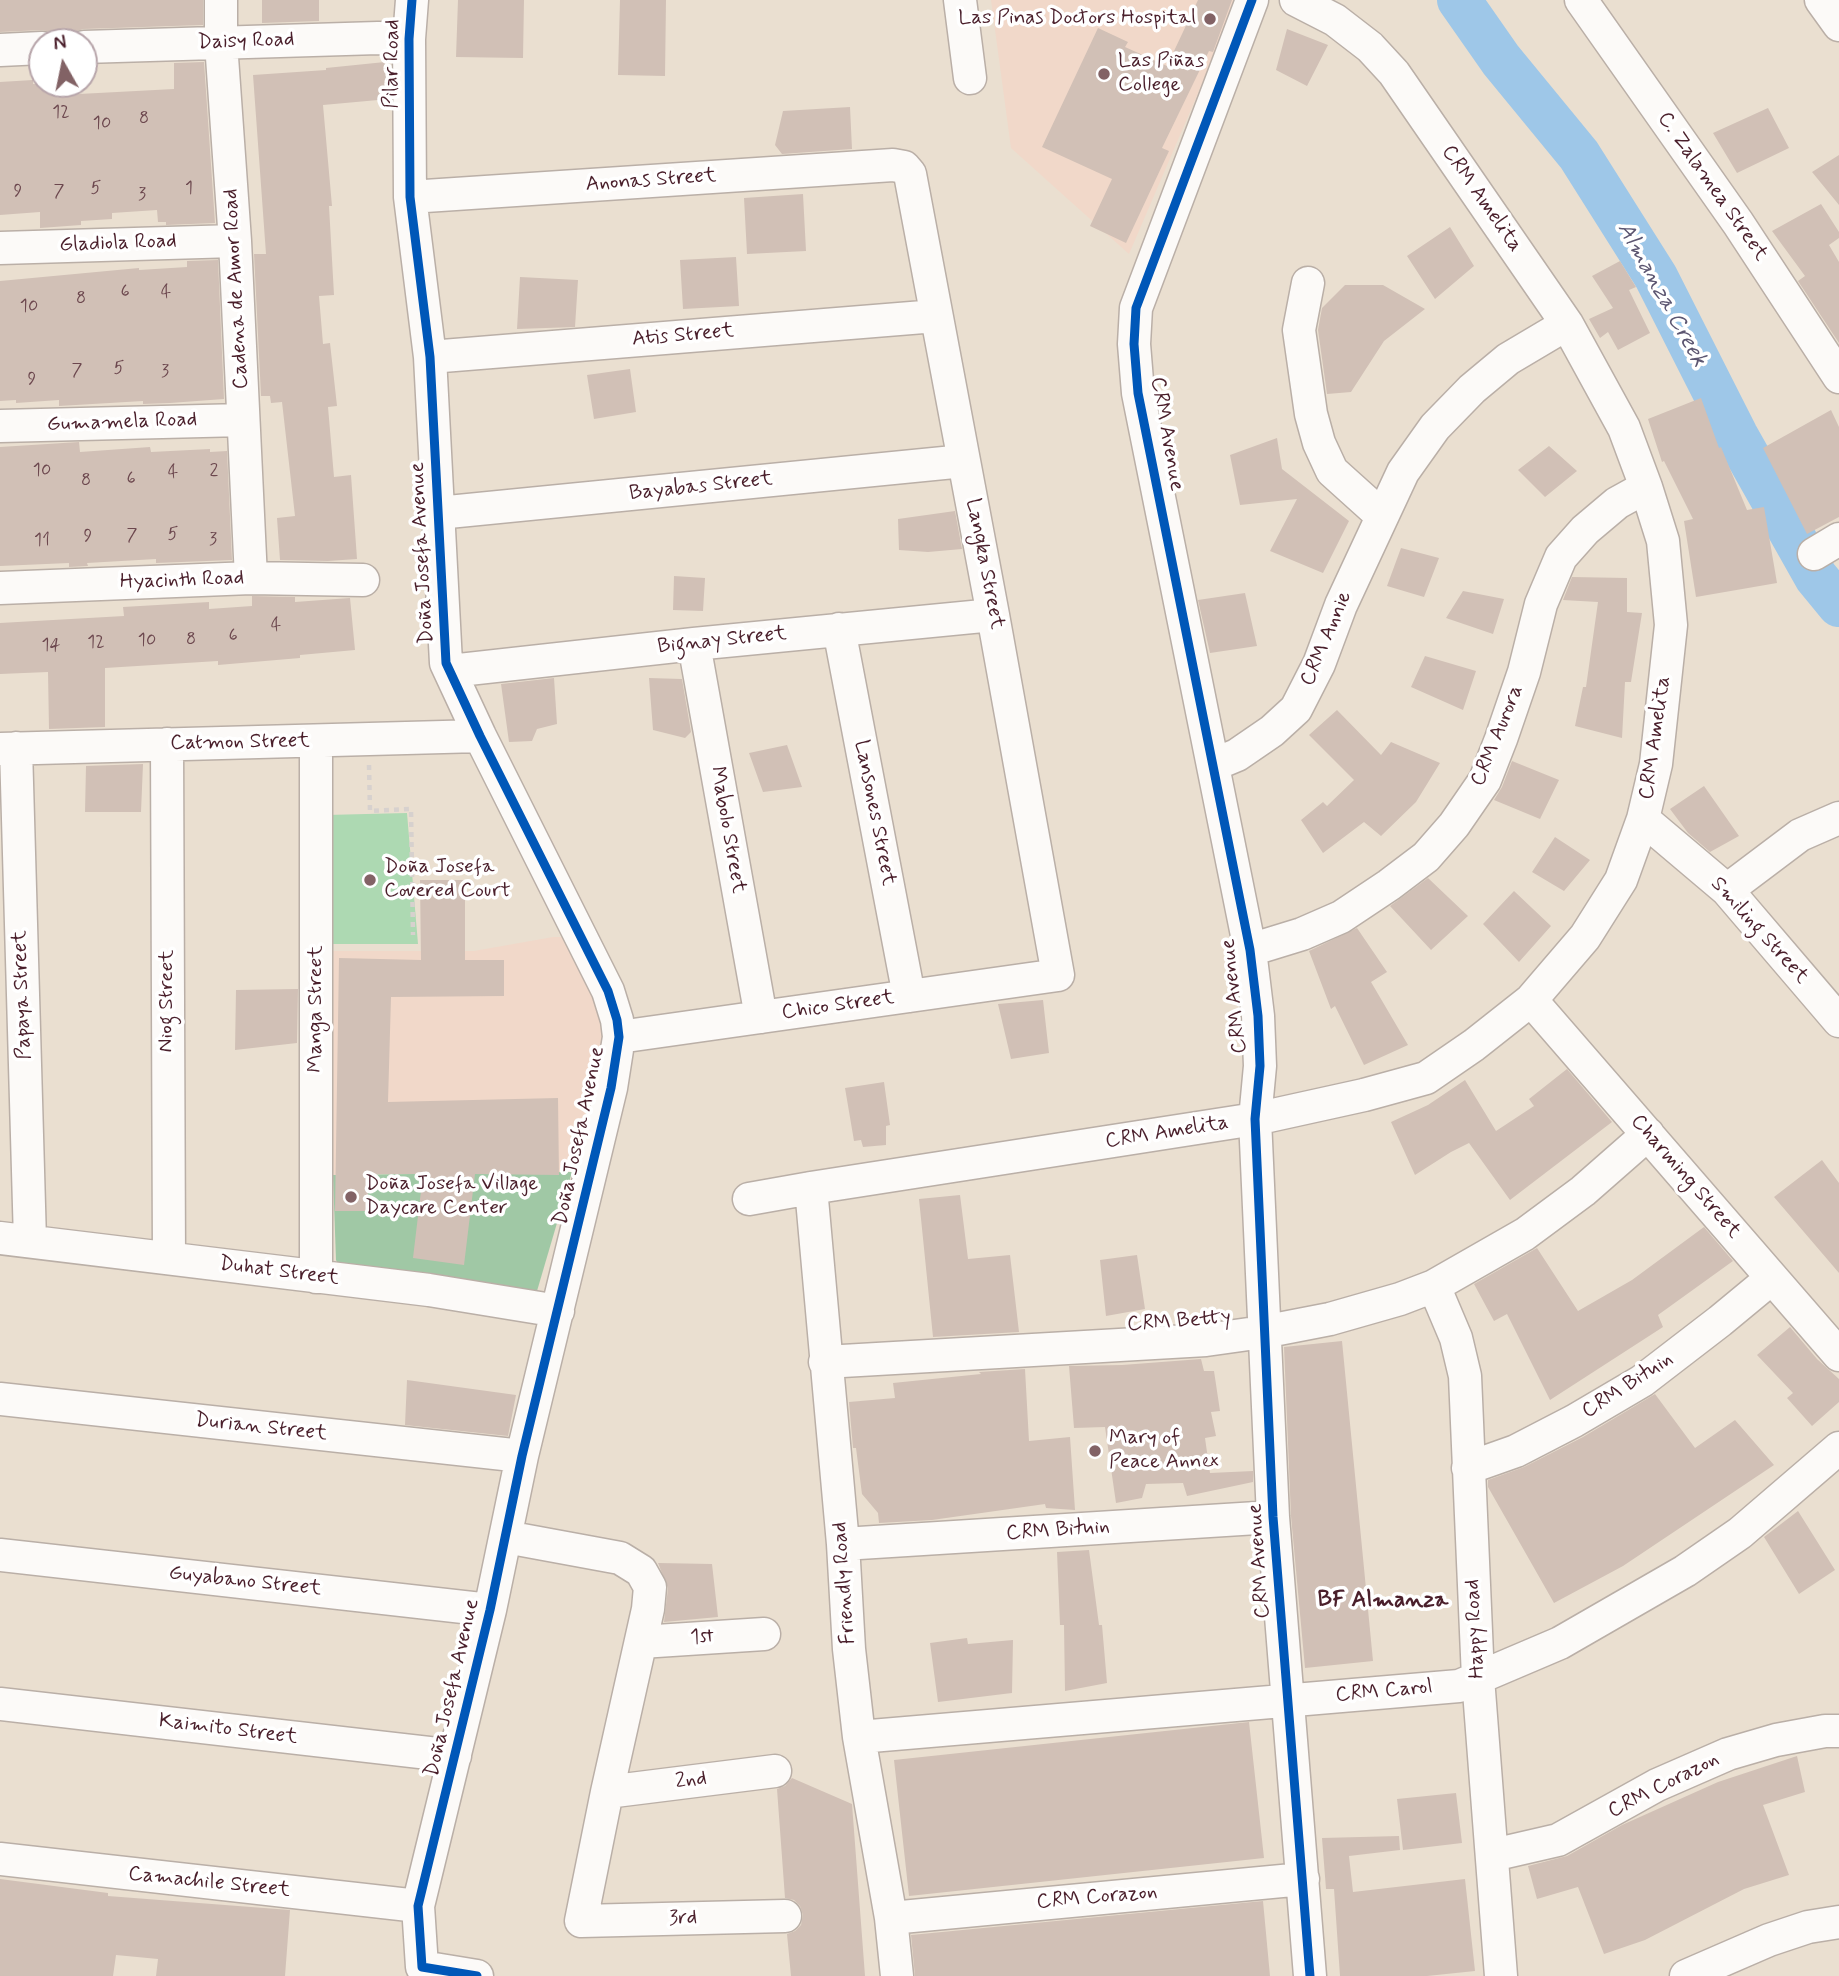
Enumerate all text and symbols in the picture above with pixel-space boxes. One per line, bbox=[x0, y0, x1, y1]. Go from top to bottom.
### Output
place label: Las Pinas Doctors Hospital bbox=[958, 6, 1196, 32]
marker: Las Pinas Doctors Hospital bbox=[1202, 11, 1218, 27]
street label: Pilar Road bbox=[380, 19, 406, 109]
north arrow bbox=[28, 28, 98, 98]
street label: Daisy Road bbox=[197, 28, 295, 56]
text: N bbox=[52, 30, 68, 57]
place label: Las Piñas College bbox=[1118, 49, 1205, 99]
marker: Las Piñas College bbox=[1096, 66, 1112, 82]
house number: 12 bbox=[52, 102, 70, 124]
house number: 8 bbox=[139, 108, 149, 130]
street label: C. Zalamea Street bbox=[1651, 108, 1773, 266]
house number: 10 bbox=[93, 113, 111, 135]
street label: CRM Amelita bbox=[1435, 141, 1527, 257]
street label: Anonas Street bbox=[585, 164, 717, 198]
house number: 5 bbox=[91, 178, 101, 200]
house number: 1 bbox=[185, 178, 193, 200]
house number: 9 bbox=[14, 181, 22, 203]
house number: 7 bbox=[54, 181, 64, 203]
house number: 3 bbox=[138, 184, 146, 206]
street label: Cadena de Amor Road bbox=[219, 188, 255, 390]
water label: Almanza Creek bbox=[1610, 218, 1712, 372]
street label: Gladiola Road bbox=[59, 229, 177, 259]
house number: 6 bbox=[120, 281, 130, 303]
house number: 4 bbox=[161, 282, 171, 304]
house number: 8 bbox=[76, 288, 86, 310]
house number: 10 bbox=[20, 296, 38, 318]
street label: Atis Street bbox=[631, 319, 735, 353]
house number: 5 bbox=[114, 358, 124, 380]
house number: 7 bbox=[72, 360, 82, 382]
house number: 3 bbox=[161, 361, 169, 383]
house number: 9 bbox=[28, 369, 36, 391]
street label: CRM Avenue bbox=[1144, 375, 1188, 493]
street label: Gumamela Road bbox=[46, 408, 198, 438]
house number: 10 bbox=[33, 460, 51, 482]
house number: 2 bbox=[210, 460, 218, 482]
street label: Doña Josefa Avenue bbox=[406, 461, 440, 645]
house number: 4 bbox=[168, 462, 178, 484]
street label: Bayabas Street bbox=[628, 467, 774, 507]
house number: 6 bbox=[126, 468, 136, 490]
house number: 8 bbox=[81, 470, 91, 492]
street label: Langka Street bbox=[959, 497, 1009, 631]
house number: 5 bbox=[168, 524, 178, 546]
house number: 7 bbox=[127, 525, 137, 547]
house number: 9 bbox=[84, 526, 92, 548]
house number: 3 bbox=[209, 529, 217, 551]
house number: 11 bbox=[34, 530, 50, 552]
street label: Hyacinth Road bbox=[119, 566, 245, 596]
street label: CRM Annie bbox=[1296, 588, 1358, 690]
house number: 4 bbox=[271, 615, 281, 637]
street label: Bignay Street bbox=[656, 622, 788, 660]
house number: 6 bbox=[228, 625, 238, 647]
house number: 8 bbox=[186, 629, 196, 651]
house number: 10 bbox=[138, 630, 156, 652]
house number: 12 bbox=[87, 632, 105, 654]
house number: 14 bbox=[42, 635, 60, 657]
street label: CRM Amelita bbox=[1635, 675, 1677, 801]
street label: CRM Aurora bbox=[1466, 682, 1530, 790]
street label: Catmon Street bbox=[170, 729, 310, 757]
street label: Lansones Street bbox=[848, 738, 900, 888]
street label: Mabolo Street bbox=[703, 765, 751, 895]
place label: Doña Josefa Covered Court bbox=[384, 855, 511, 905]
marker: Doña Josefa Covered Court bbox=[362, 872, 378, 888]
street label: Smiling Street bbox=[1705, 872, 1813, 990]
street label: Papaya Street bbox=[8, 930, 38, 1060]
street label: CRM Avenue bbox=[1216, 937, 1254, 1055]
street label: Manga Street bbox=[304, 945, 330, 1073]
street label: Niog Street bbox=[155, 950, 181, 1052]
street label: Chico Street bbox=[780, 986, 896, 1026]
street label: Doña Josefa Avenue bbox=[549, 1044, 611, 1228]
street label: Charming Street bbox=[1624, 1110, 1746, 1244]
street label: CRM Amelita bbox=[1104, 1111, 1230, 1155]
place label: Doña Josefa Village Daycare Center bbox=[365, 1172, 538, 1222]
marker: Doña Josefa Village Daycare Center bbox=[343, 1189, 359, 1205]
street label: Duhat Street bbox=[218, 1252, 340, 1292]
street label: CRM Betty bbox=[1126, 1306, 1232, 1338]
street label: CRM Bituin bbox=[1578, 1347, 1678, 1425]
street label: Durian Street bbox=[194, 1409, 328, 1447]
place label: Mary of Peace Annex bbox=[1109, 1426, 1219, 1476]
marker: Mary of Peace Annex bbox=[1087, 1443, 1103, 1459]
street label: CRM Avenue bbox=[1243, 1503, 1277, 1619]
street label: CRM Bituin bbox=[1005, 1515, 1111, 1547]
street label: Friendly Road bbox=[828, 1521, 862, 1645]
street label: Guyabano Street bbox=[167, 1561, 323, 1603]
street label: Happy Road bbox=[1461, 1579, 1491, 1679]
district label: BF Almanza bbox=[1318, 1587, 1448, 1615]
street label: Doña Josefa Avenue bbox=[420, 1596, 486, 1780]
street label: 1st bbox=[689, 1625, 715, 1651]
street label: CRM Carol bbox=[1334, 1675, 1434, 1709]
street label: Kaimito Street bbox=[157, 1709, 299, 1751]
street label: CRM Corazon bbox=[1604, 1747, 1724, 1825]
street label: 2nd bbox=[674, 1767, 708, 1795]
street label: Camachile Street bbox=[127, 1862, 291, 1904]
street label: CRM Corazon bbox=[1036, 1880, 1158, 1916]
street label: 3rd bbox=[668, 1906, 698, 1932]

